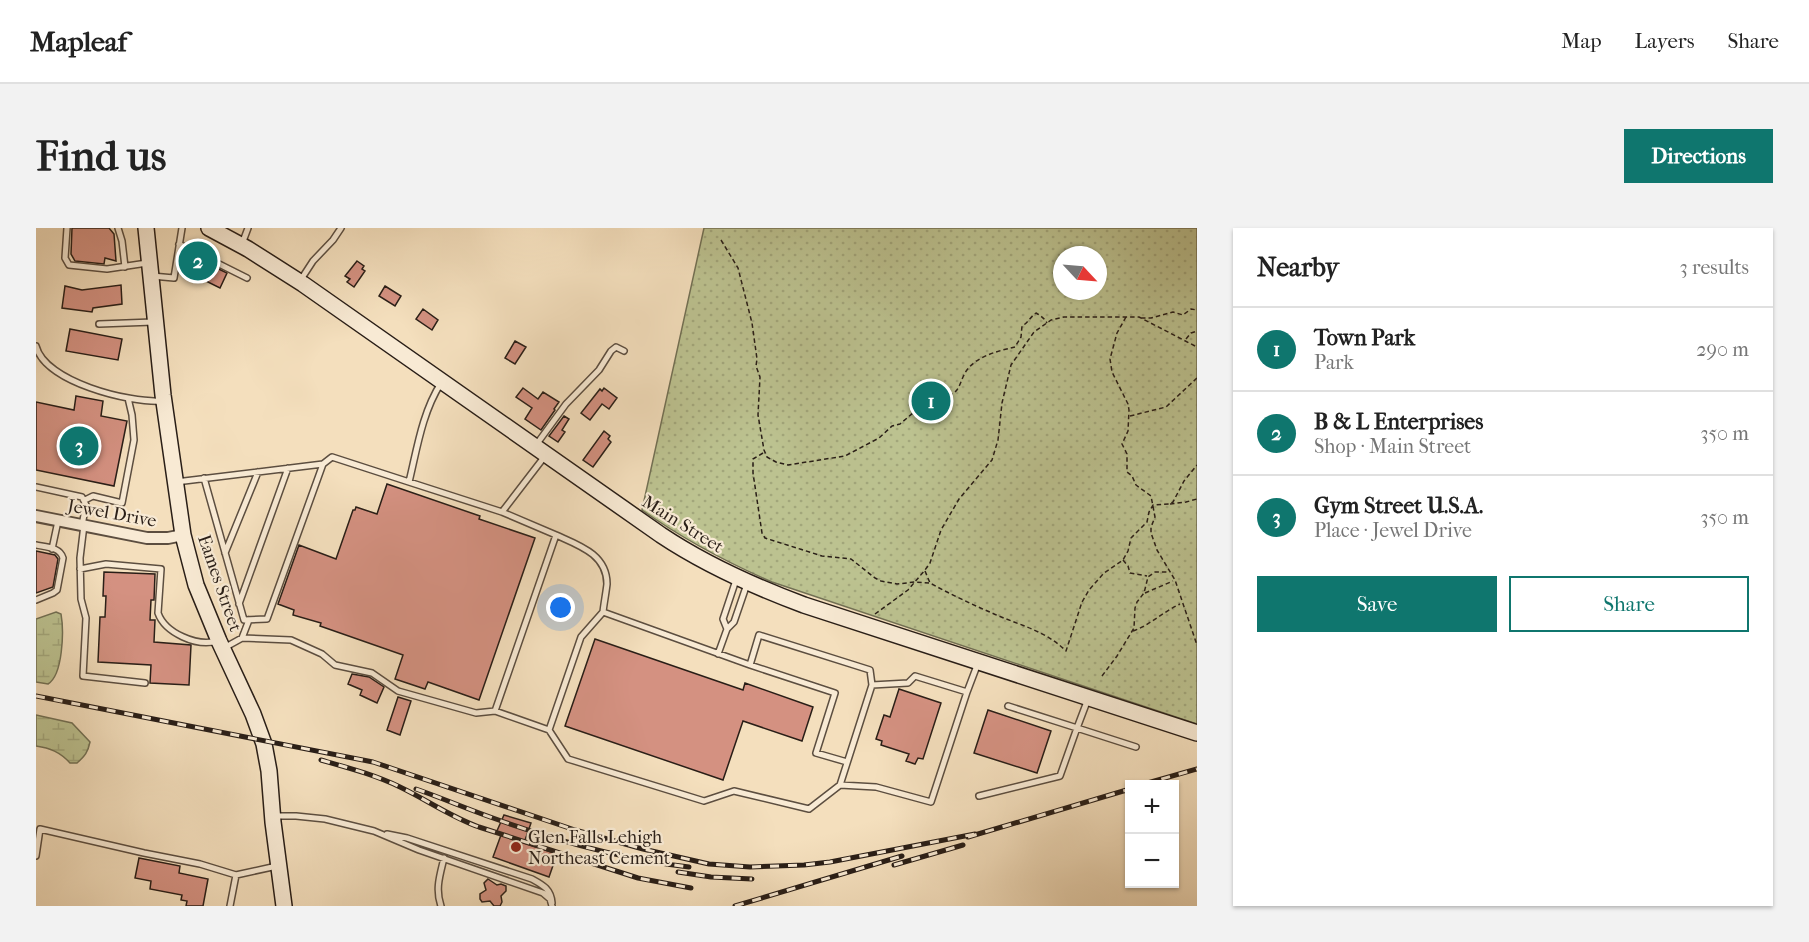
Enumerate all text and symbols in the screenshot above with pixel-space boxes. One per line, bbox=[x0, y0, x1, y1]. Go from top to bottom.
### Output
text: Mapleaf bbox=[30, 25, 127, 58]
text: Map bbox=[1561, 29, 1602, 53]
text: Layers bbox=[1635, 29, 1694, 53]
text: Share bbox=[1727, 29, 1779, 53]
button: Directions bbox=[1624, 129, 1773, 183]
text: Find us bbox=[36, 132, 166, 181]
pin: 2 bbox=[178, 238, 218, 284]
north arrow bbox=[1053, 246, 1107, 300]
text: Nearby bbox=[1257, 252, 1339, 283]
text: 3 results bbox=[1680, 256, 1749, 279]
text: Town Park bbox=[1314, 325, 1415, 351]
text: 1 bbox=[1273, 338, 1280, 361]
text: 290 m bbox=[1696, 338, 1749, 361]
text: Park bbox=[1314, 351, 1354, 374]
pin: 1 bbox=[912, 378, 950, 423]
text: B & L Enterprises bbox=[1314, 409, 1483, 435]
text: 2 bbox=[1271, 422, 1282, 445]
text: 350 m bbox=[1700, 422, 1749, 445]
pin: 3 bbox=[60, 424, 99, 468]
text: Shop · Main Street bbox=[1314, 435, 1471, 458]
street label: Main Street bbox=[638, 491, 728, 558]
text: Gym Street U.S.A. bbox=[1314, 493, 1483, 519]
street label: Jewel Drive bbox=[64, 495, 158, 532]
text: 3 bbox=[1272, 506, 1281, 529]
text: 350 m bbox=[1700, 506, 1749, 529]
text: Place · Jewel Drive bbox=[1314, 519, 1472, 542]
street label: Eames Street bbox=[193, 532, 246, 635]
button: Save bbox=[1257, 576, 1497, 632]
button: Share bbox=[1509, 576, 1749, 632]
your location bbox=[546, 593, 575, 622]
map controls bbox=[1125, 780, 1179, 888]
button: + bbox=[1125, 780, 1179, 834]
place label: Glen Falls Lehigh Northeast Cement bbox=[528, 827, 671, 869]
button: − bbox=[1125, 834, 1179, 888]
marker: Glen Falls Lehigh Northeast Cement bbox=[509, 840, 523, 854]

